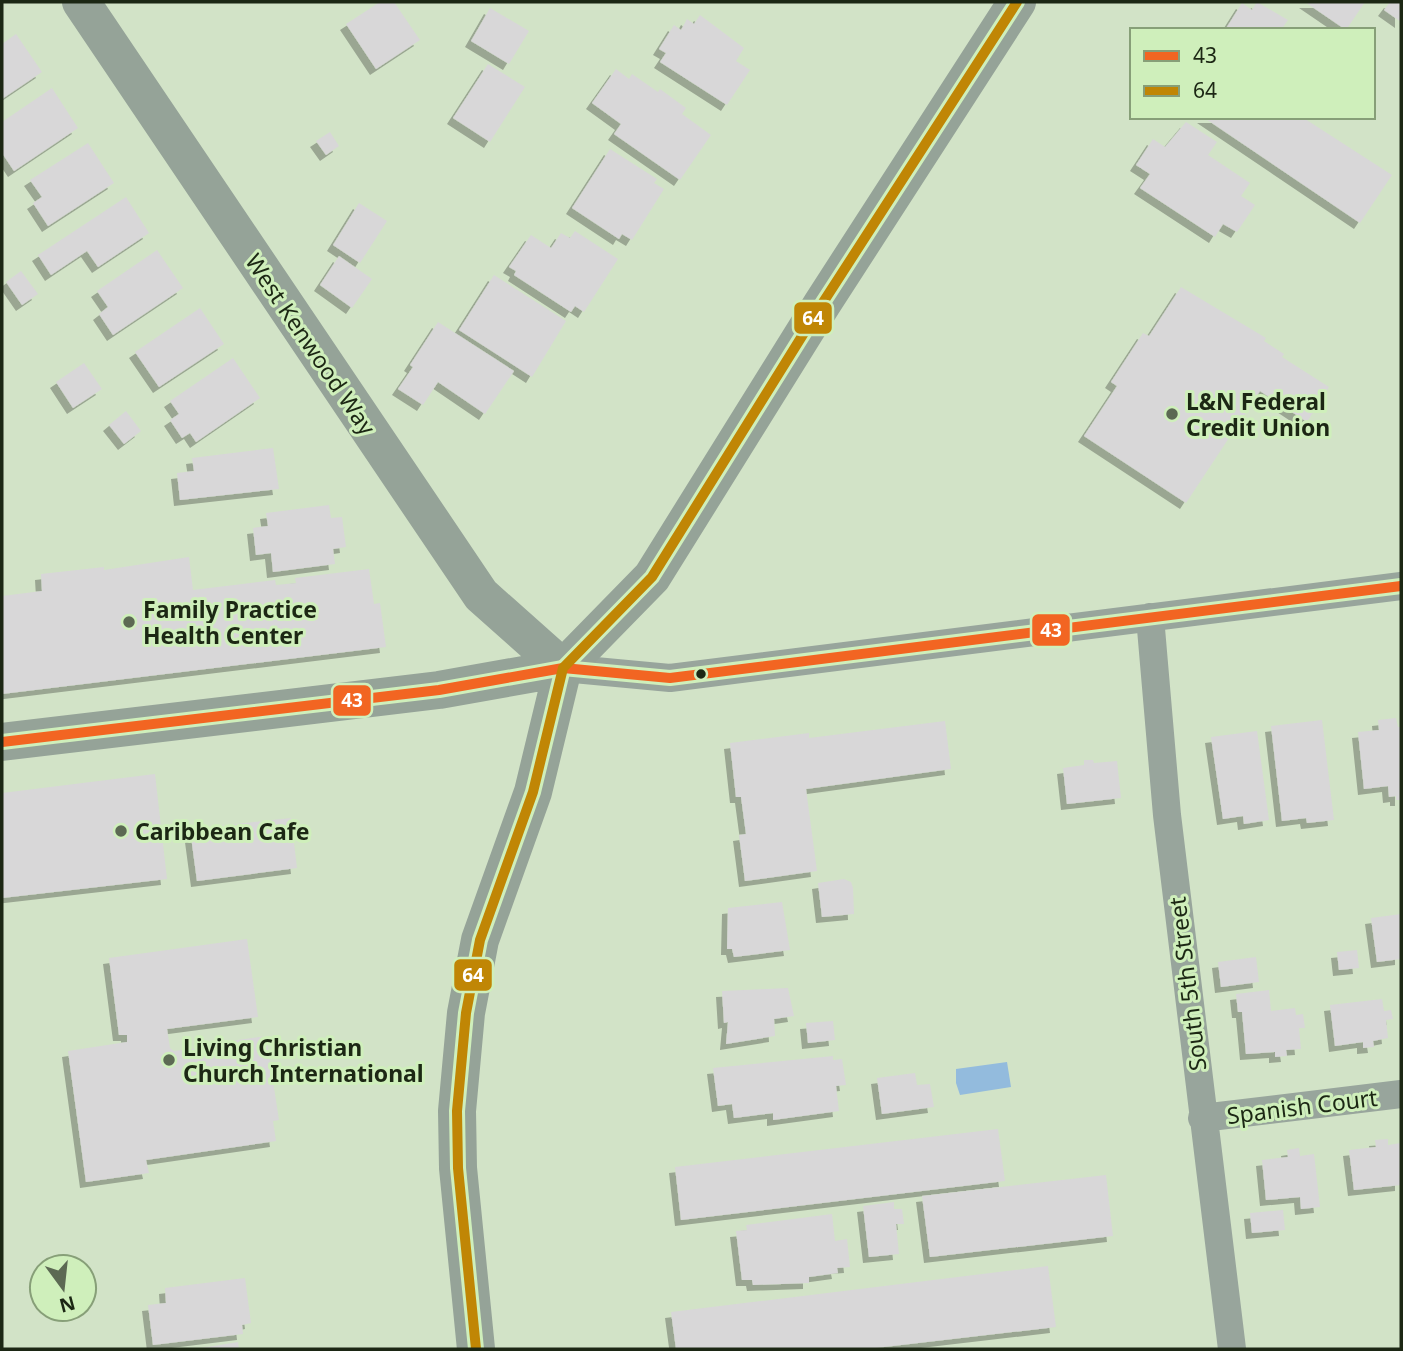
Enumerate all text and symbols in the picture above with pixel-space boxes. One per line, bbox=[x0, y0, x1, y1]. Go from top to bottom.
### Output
legend bbox=[1130, 28, 1375, 119]
text: 43 bbox=[1193, 41, 1217, 69]
text: 64 bbox=[1193, 76, 1217, 104]
street label: West Kenwood Way bbox=[238, 247, 384, 441]
line badge: 64 bbox=[793, 301, 833, 335]
text: 64 bbox=[802, 305, 824, 331]
place label: L&N Federal Credit Union bbox=[1186, 385, 1330, 443]
marker: L&N Federal Credit Union bbox=[1164, 406, 1180, 422]
place label: Family Practice Health Center bbox=[143, 593, 317, 651]
line badge: 43 bbox=[1031, 613, 1071, 647]
marker: Family Practice Health Center bbox=[121, 614, 137, 630]
text: 43 bbox=[1040, 617, 1062, 643]
unlabelled marker bbox=[694, 667, 708, 681]
line badge: 43 bbox=[332, 684, 372, 717]
text: 43 bbox=[341, 687, 363, 713]
place label: Caribbean Cafe bbox=[135, 815, 309, 847]
marker: Caribbean Cafe bbox=[113, 823, 129, 839]
street label: South 5th Street bbox=[1160, 895, 1214, 1073]
line badge: 64 bbox=[453, 958, 493, 992]
text: 64 bbox=[462, 962, 484, 988]
place label: Living Christian Church International bbox=[183, 1031, 424, 1089]
marker: Living Christian Church International bbox=[161, 1052, 177, 1068]
street label: Spanish Court bbox=[1225, 1081, 1379, 1131]
north arrow bbox=[28, 1253, 98, 1323]
text: N bbox=[57, 1290, 78, 1319]

